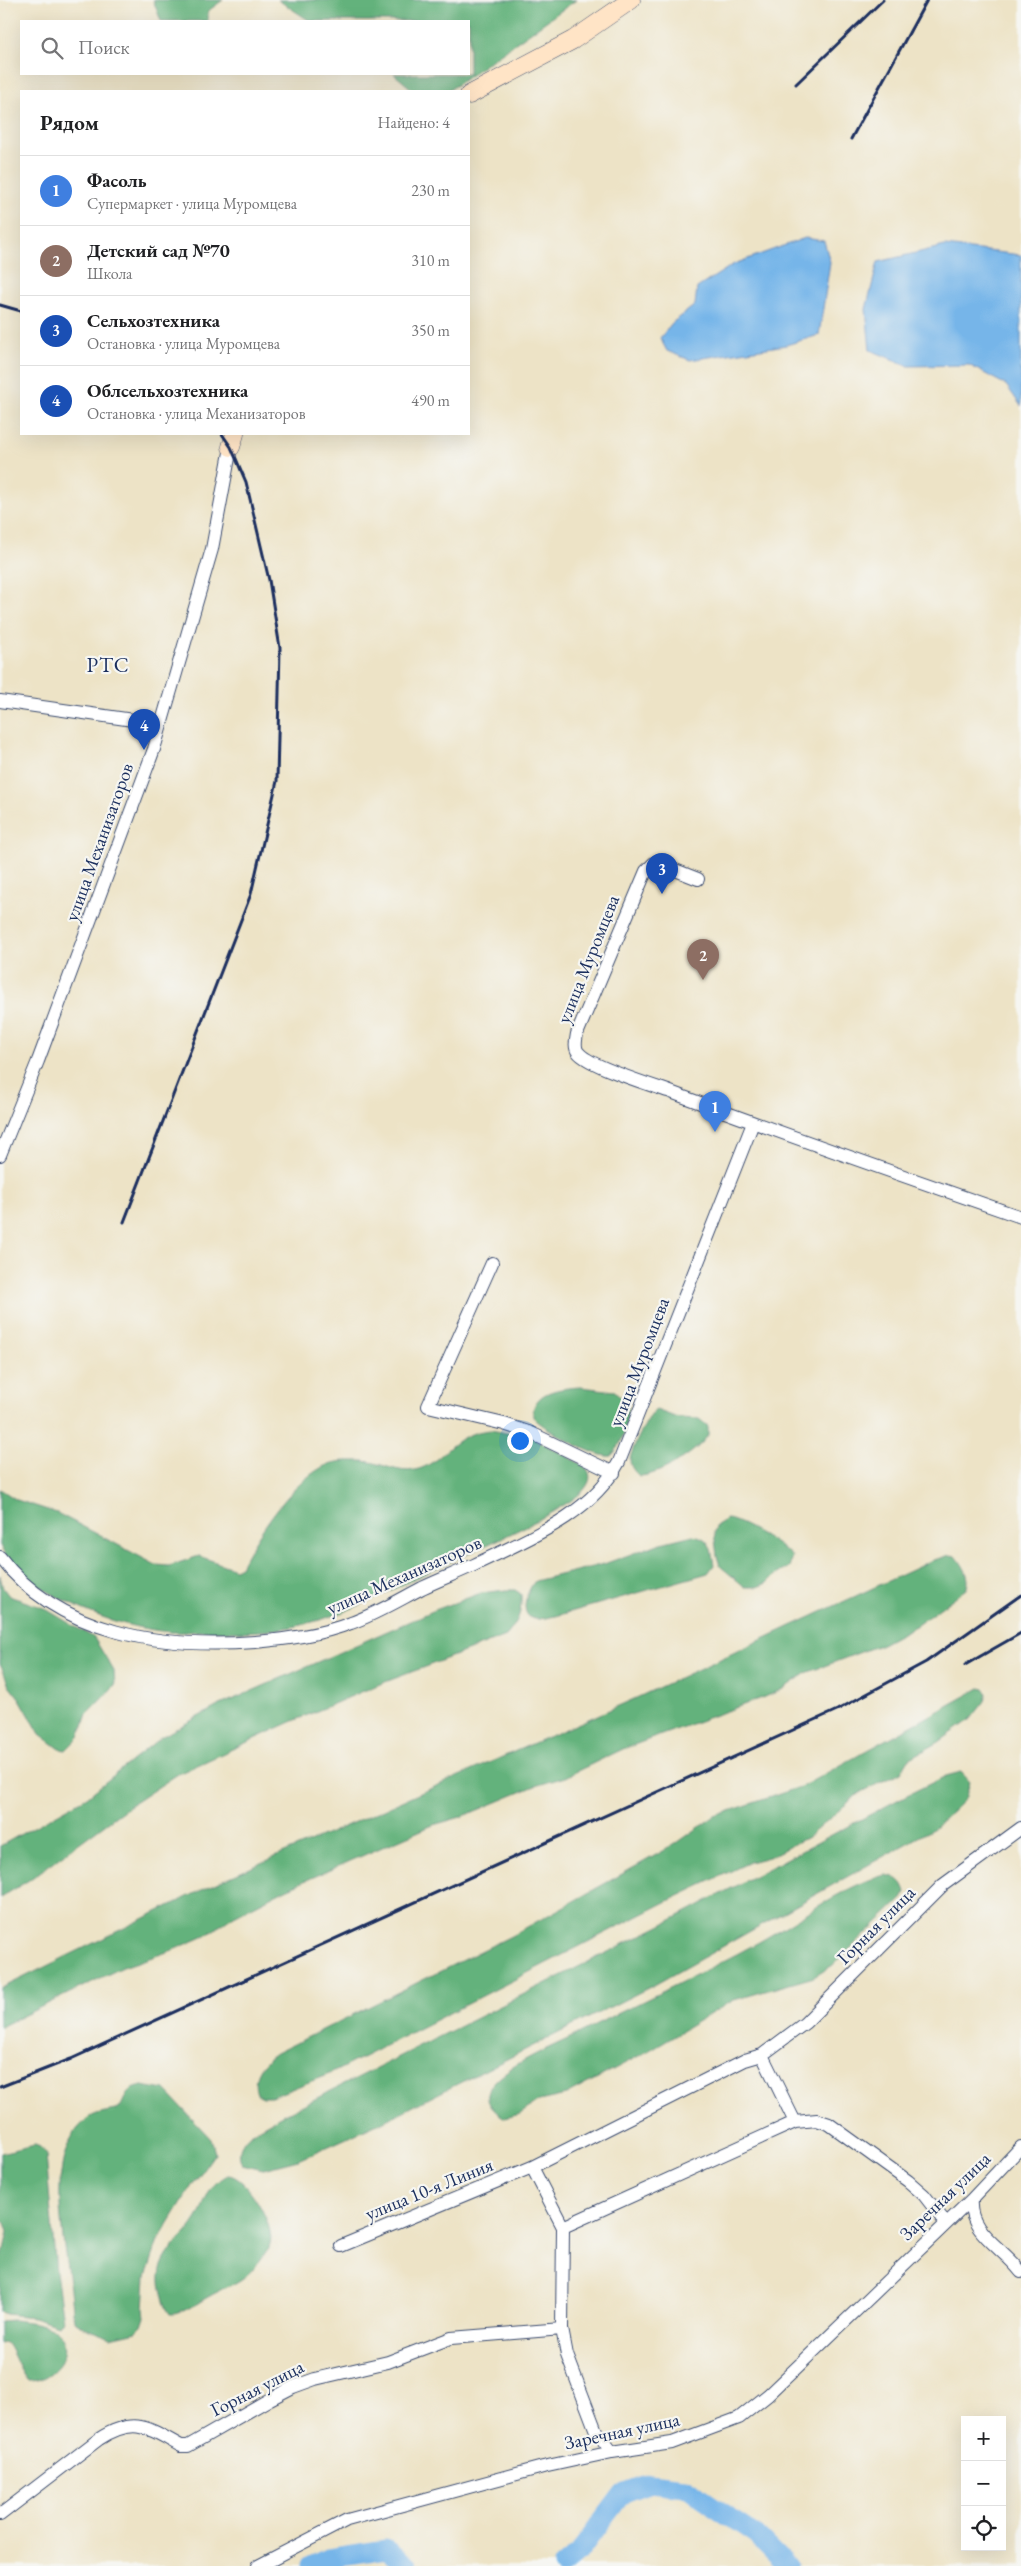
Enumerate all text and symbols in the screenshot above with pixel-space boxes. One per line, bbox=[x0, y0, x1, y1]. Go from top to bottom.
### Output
search box bbox=[20, 20, 470, 75]
icon: search bbox=[38, 34, 66, 62]
text: Поиск bbox=[78, 35, 130, 60]
text: Рядом bbox=[40, 109, 99, 136]
text: Найдено: 4 bbox=[378, 112, 450, 133]
text: Фасоль bbox=[87, 168, 147, 193]
text: 1 bbox=[52, 180, 60, 201]
text: 230 m bbox=[411, 180, 450, 201]
text: Супермаркет · улица Муромцева bbox=[87, 193, 297, 214]
text: Детский сад №70 bbox=[87, 238, 230, 263]
text: 2 bbox=[52, 250, 60, 271]
text: 310 m bbox=[411, 250, 450, 271]
text: Школа bbox=[87, 263, 132, 284]
text: Сельхозтехника bbox=[87, 308, 220, 333]
text: 3 bbox=[52, 320, 60, 341]
text: 350 m bbox=[411, 320, 450, 341]
text: Остановка · улица Муромцева bbox=[87, 333, 280, 354]
text: Облсельхозтехника bbox=[87, 378, 248, 403]
text: 4 bbox=[52, 390, 60, 411]
text: 490 m bbox=[411, 390, 450, 411]
text: Остановка · улица Механизаторов bbox=[87, 403, 306, 424]
district label: РТС bbox=[86, 651, 130, 678]
pin: 4 bbox=[128, 709, 160, 750]
street label: улица Механизаторов bbox=[59, 759, 139, 925]
pin: 3 bbox=[646, 853, 678, 894]
street label: улица Муромцева bbox=[551, 891, 625, 1027]
pin: 2 bbox=[687, 939, 719, 980]
pin: 1 bbox=[699, 1091, 731, 1132]
street label: улица Муромцева bbox=[603, 1293, 675, 1430]
your location bbox=[507, 1428, 533, 1454]
street label: улица Механизаторов bbox=[323, 1530, 485, 1620]
street label: Горная улица bbox=[831, 1880, 921, 1970]
street label: Заречная улица bbox=[894, 2146, 996, 2246]
street label: улица 10-я Линия bbox=[361, 2152, 497, 2226]
street label: Горная улица bbox=[206, 2354, 308, 2422]
street label: Заречная улица bbox=[562, 2407, 682, 2455]
map controls bbox=[961, 2416, 1006, 2551]
button: + bbox=[961, 2416, 1006, 2461]
button: − bbox=[961, 2461, 1006, 2506]
button: locate bbox=[961, 2506, 1006, 2551]

